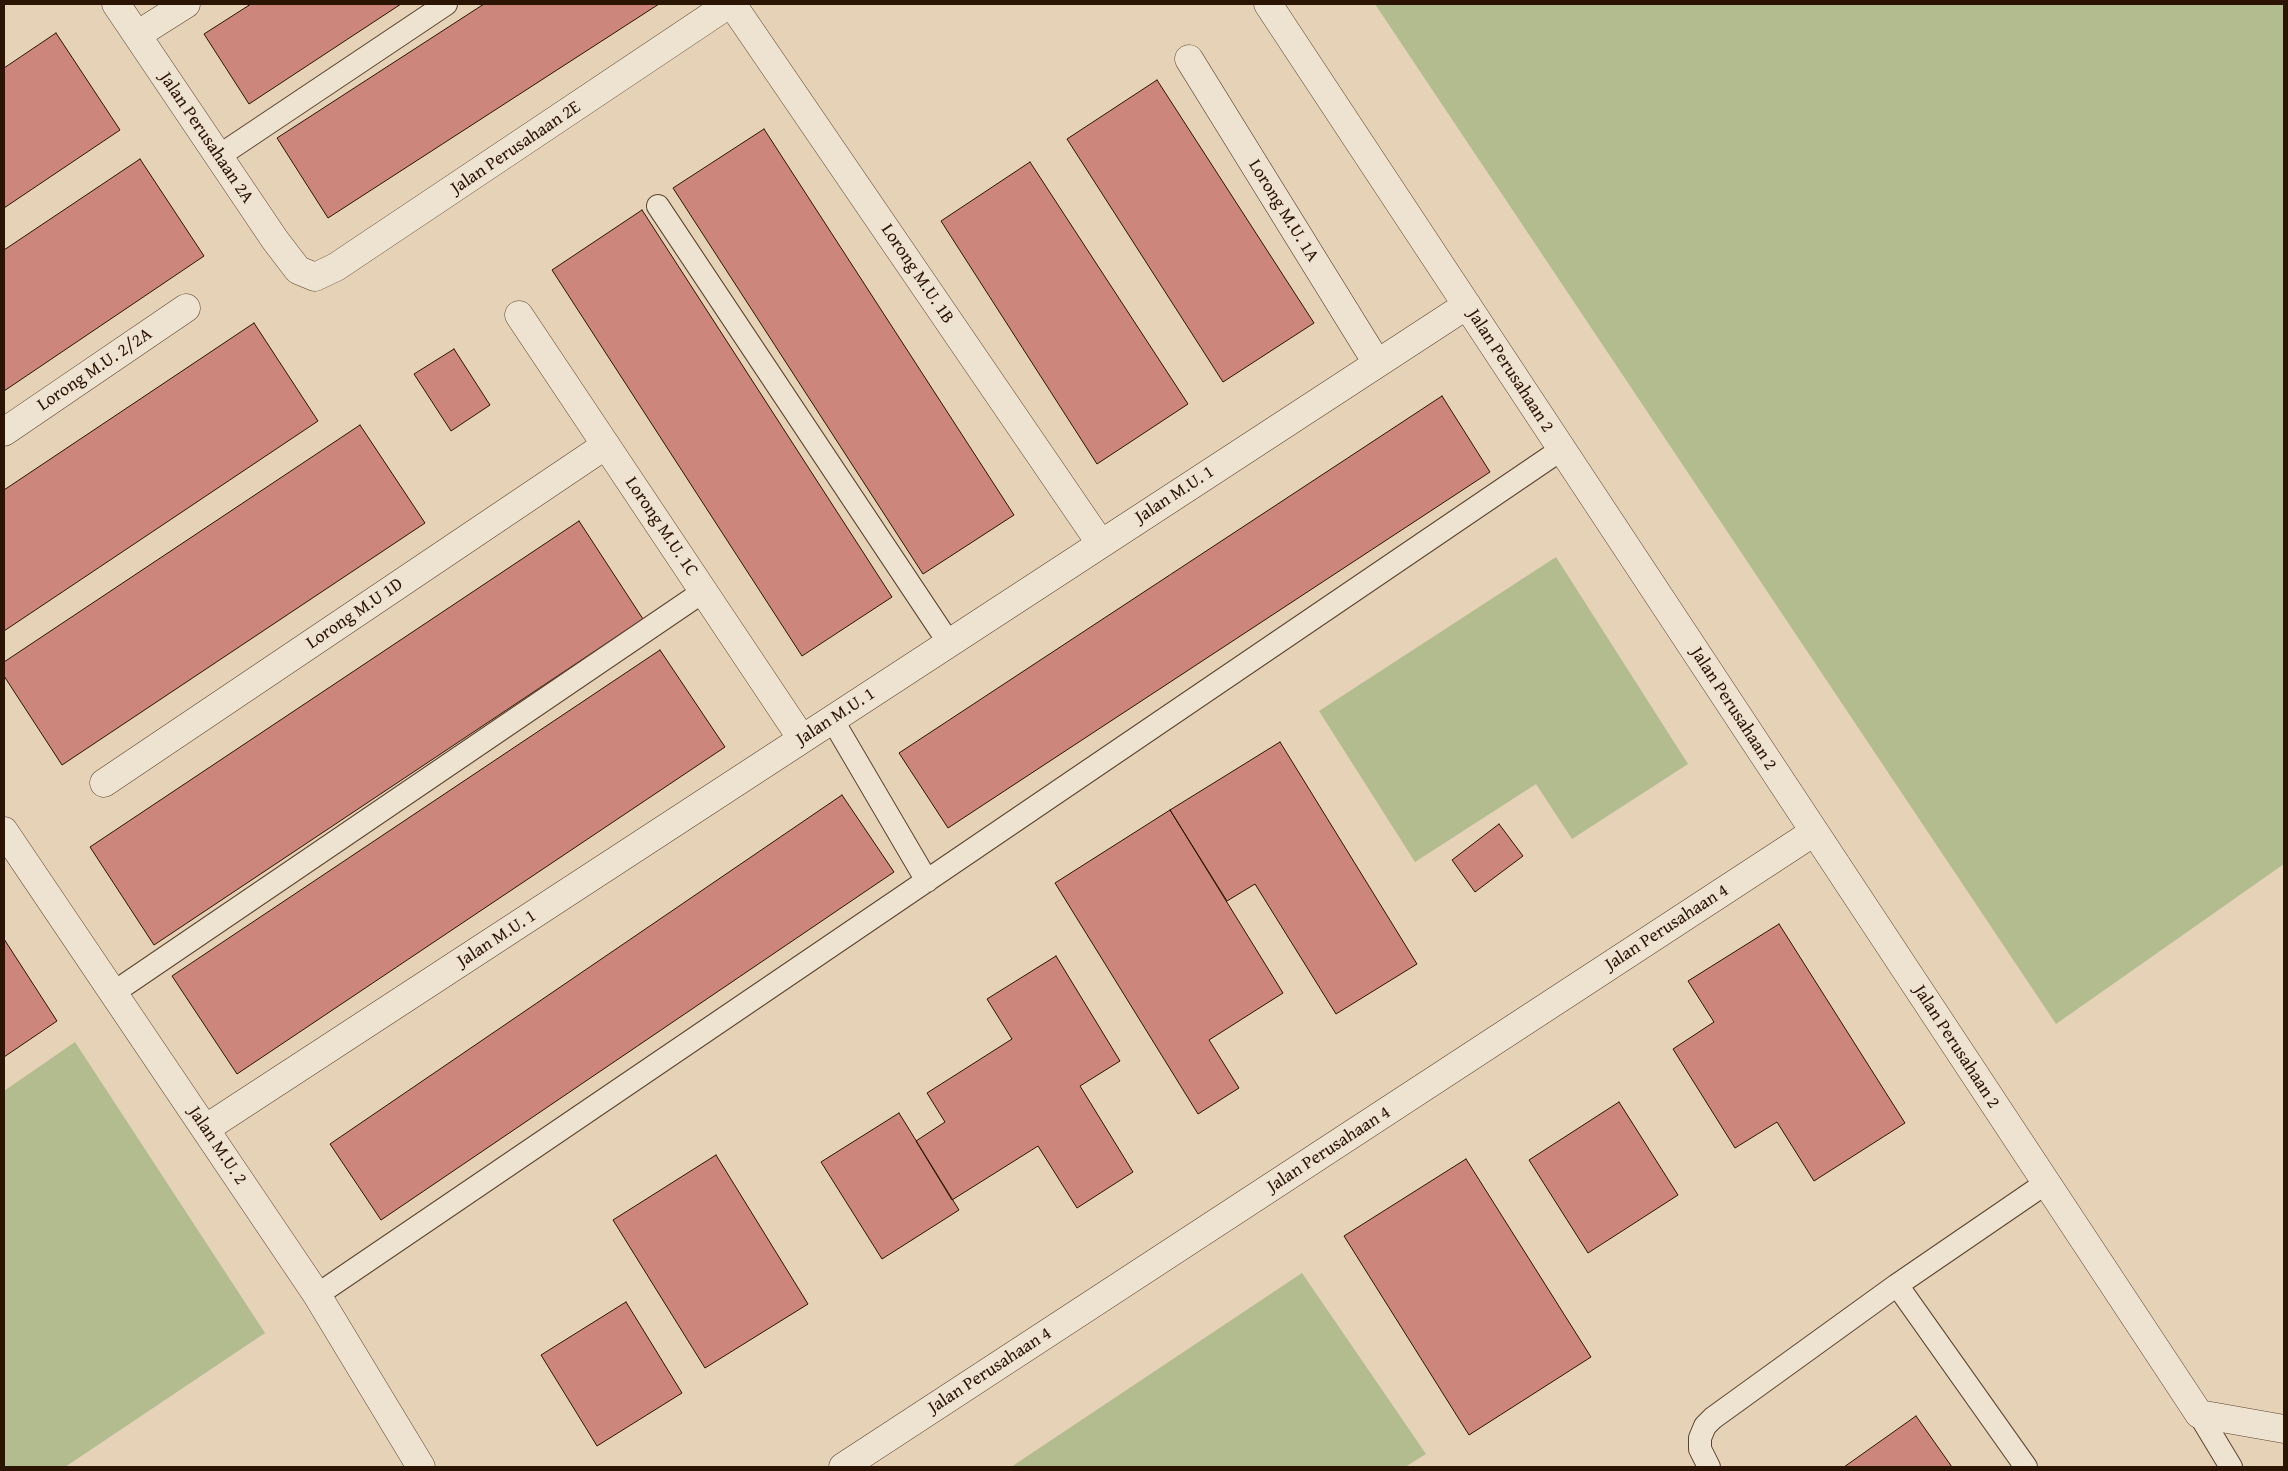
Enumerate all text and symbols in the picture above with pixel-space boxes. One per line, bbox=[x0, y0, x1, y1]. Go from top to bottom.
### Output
street label: Jalan Perusahaan 2A bbox=[154, 68, 258, 208]
street label: Jalan Perusahaan 2E bbox=[447, 97, 585, 199]
street label: Lorong M.U. 1A bbox=[1243, 156, 1323, 266]
street label: Lorong M.U. 1B bbox=[876, 220, 958, 328]
street label: Jalan Perusahaan 2 bbox=[1462, 305, 1558, 437]
street label: Lorong M.U. 2/2A bbox=[34, 324, 156, 416]
street label: Jalan M.U. 1 bbox=[1131, 461, 1219, 529]
street label: Lorong M.U. 1C bbox=[620, 473, 702, 581]
street label: Lorong M.U 1D bbox=[303, 574, 407, 654]
street label: Jalan Perusahaan 2 bbox=[1685, 643, 1781, 775]
street label: Jalan M.U. 1 bbox=[792, 683, 880, 751]
street label: Jalan Perusahaan 4 bbox=[1601, 880, 1733, 976]
street label: Jalan M.U. 1 bbox=[453, 905, 541, 973]
street label: Jalan Perusahaan 2 bbox=[1908, 981, 2004, 1113]
street label: Jalan Perusahaan 4 bbox=[1263, 1102, 1395, 1198]
street label: Jalan M.U. 2 bbox=[183, 1103, 251, 1189]
street label: Jalan Perusahaan 4 bbox=[924, 1323, 1056, 1419]

